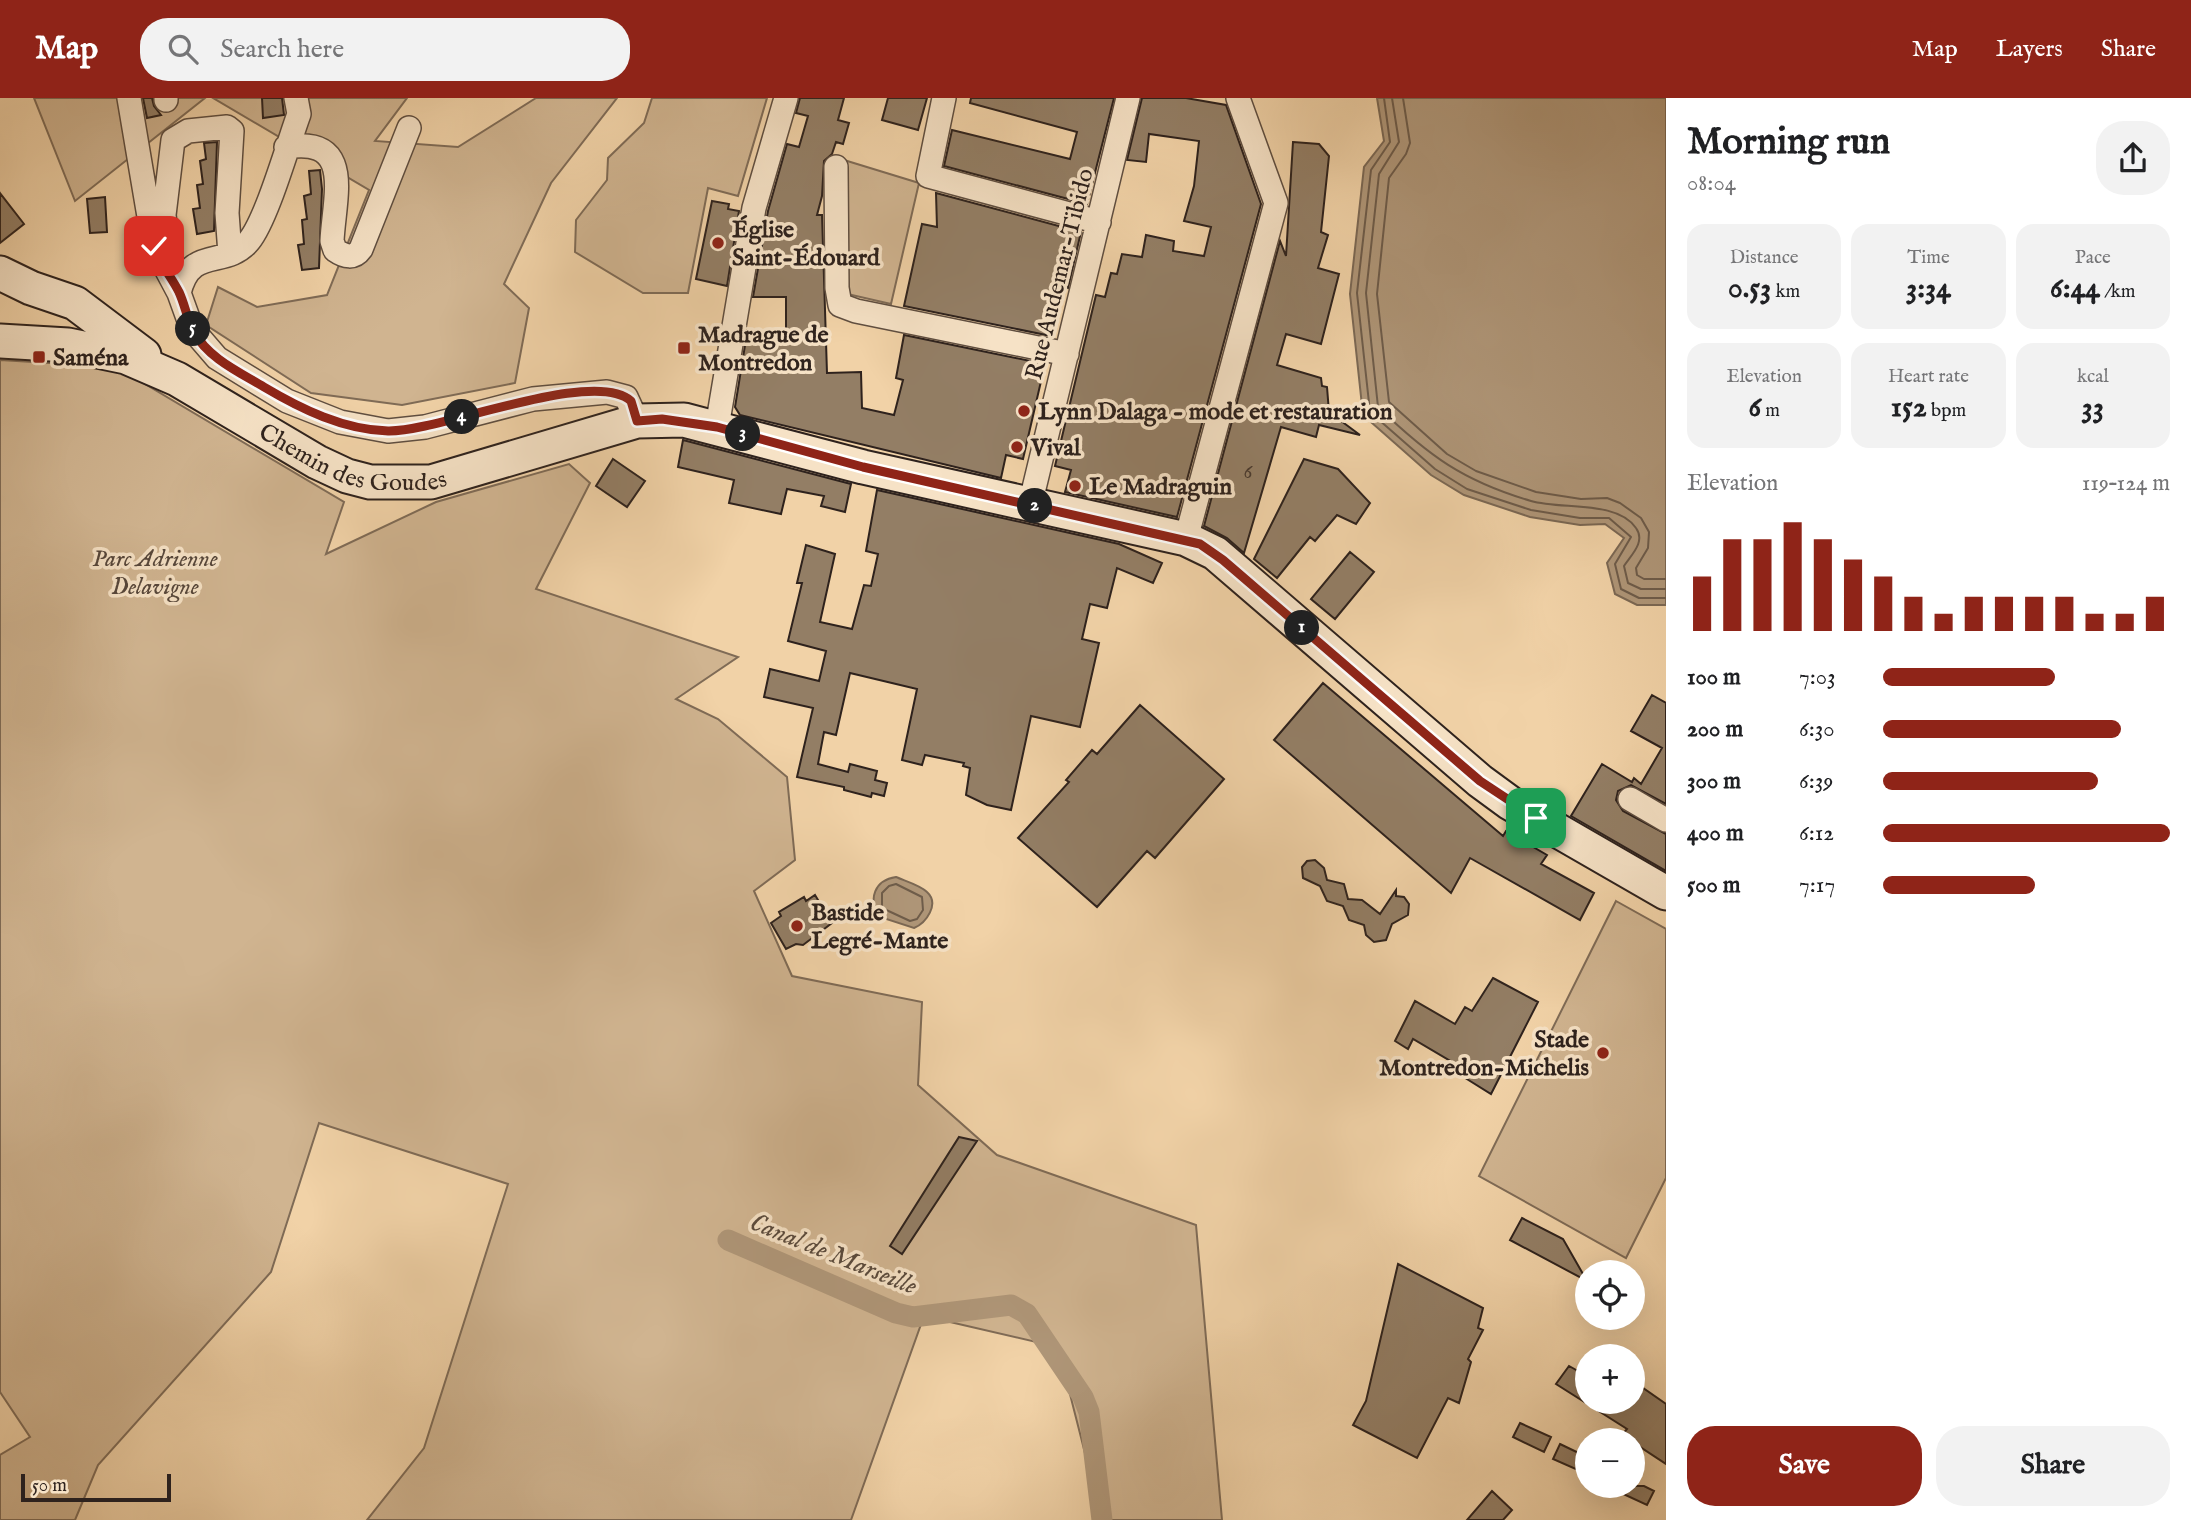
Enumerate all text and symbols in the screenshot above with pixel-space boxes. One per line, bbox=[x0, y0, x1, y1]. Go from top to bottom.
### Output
search box bbox=[140, 18, 630, 81]
text: Map bbox=[35, 28, 98, 70]
icon: search bbox=[164, 30, 202, 68]
text: Search here bbox=[220, 33, 344, 66]
text: Map bbox=[1912, 34, 1958, 65]
text: Layers bbox=[1996, 34, 2063, 65]
text: Share bbox=[2101, 34, 2156, 65]
text: Morning run bbox=[1687, 119, 1890, 167]
button: share bbox=[2096, 121, 2170, 195]
street label: Rue Audemar-Tibido bbox=[1019, 165, 1102, 383]
text: 08:04 bbox=[1687, 169, 1736, 198]
place label: Église Saint-Édouard bbox=[732, 215, 881, 274]
pin bbox=[124, 216, 184, 276]
icon: check bbox=[135, 227, 173, 265]
marker: Église Saint-Édouard bbox=[710, 235, 726, 251]
text: Distance bbox=[1730, 246, 1799, 270]
text: Time bbox=[1907, 246, 1950, 270]
text: Pace bbox=[2075, 246, 2111, 270]
text: 0.53 bbox=[1728, 270, 1771, 308]
text: 3:34 bbox=[1906, 270, 1951, 308]
text: 6:44 bbox=[2050, 270, 2100, 308]
text: km bbox=[1771, 280, 1800, 304]
text: /km bbox=[2100, 280, 2136, 304]
pin: 5 bbox=[176, 312, 210, 346]
text: 5 bbox=[189, 316, 196, 340]
place label: Madrague de Montredon bbox=[698, 320, 828, 379]
marker: Madrague de Montredon bbox=[676, 340, 692, 356]
place label: Saména bbox=[53, 343, 129, 374]
marker: Saména bbox=[31, 349, 47, 365]
text: Elevation bbox=[1726, 365, 1802, 389]
text: Heart rate bbox=[1888, 365, 1969, 389]
text: kcal bbox=[2077, 365, 2109, 389]
text: 6 bbox=[1748, 389, 1761, 427]
text: 152 bbox=[1891, 389, 1927, 427]
text: 33 bbox=[2082, 389, 2104, 427]
place label: Lynn Dalaga - mode et restauration bbox=[1038, 397, 1393, 428]
text: m bbox=[1761, 399, 1780, 423]
text: bpm bbox=[1927, 399, 1966, 423]
pin: 4 bbox=[444, 400, 480, 434]
marker: Lynn Dalaga - mode et restauration bbox=[1016, 403, 1032, 419]
text: 4 bbox=[457, 404, 466, 428]
pin: 3 bbox=[726, 416, 760, 452]
street label: Chemin des Goudes bbox=[253, 417, 451, 499]
text: 3 bbox=[739, 421, 746, 445]
place label: Vival bbox=[1030, 433, 1081, 464]
marker: Vival bbox=[1009, 439, 1025, 455]
house number: 6 bbox=[1244, 459, 1254, 486]
text: Elevation bbox=[1687, 469, 1778, 498]
text: 119–124 m bbox=[2082, 469, 2170, 498]
place label: Le Madraguin bbox=[1089, 472, 1232, 503]
marker: Le Madraguin bbox=[1067, 478, 1083, 494]
pin: 2 bbox=[1018, 488, 1052, 524]
text: 2 bbox=[1030, 493, 1039, 517]
park label: Parc Adrienne Delavigne bbox=[92, 544, 218, 603]
pin: 1 bbox=[1284, 610, 1320, 646]
text: 1 bbox=[1298, 615, 1305, 639]
text: 100 m bbox=[1687, 663, 1741, 692]
text: 7:03 bbox=[1799, 663, 1836, 692]
text: 200 m bbox=[1687, 715, 1743, 744]
text: 6:30 bbox=[1799, 715, 1835, 744]
text: 300 m bbox=[1687, 767, 1741, 796]
text: 6:39 bbox=[1799, 767, 1833, 796]
pin bbox=[1506, 788, 1566, 848]
icon: arrive bbox=[1517, 799, 1555, 837]
text: 400 m bbox=[1687, 819, 1744, 848]
text: 6:12 bbox=[1799, 819, 1834, 848]
text: 500 m bbox=[1687, 871, 1741, 900]
text: 7:17 bbox=[1799, 871, 1835, 900]
place label: Bastide Legré-Mante bbox=[811, 898, 948, 957]
marker: Bastide Legré-Mante bbox=[789, 918, 805, 934]
place label: Stade Montredon-Michelis bbox=[1379, 1025, 1590, 1084]
marker: Stade Montredon-Michelis bbox=[1595, 1045, 1611, 1061]
water label: Canal de Marseille bbox=[745, 1206, 922, 1303]
map controls bbox=[1575, 1260, 1645, 1498]
button: locate bbox=[1575, 1260, 1645, 1330]
button: + bbox=[1575, 1344, 1645, 1414]
button: Save bbox=[1687, 1426, 1922, 1506]
button: Share bbox=[1936, 1426, 2170, 1506]
button: − bbox=[1575, 1428, 1645, 1498]
scale bar bbox=[21, 1471, 172, 1503]
text: 50 m bbox=[32, 1474, 67, 1498]

